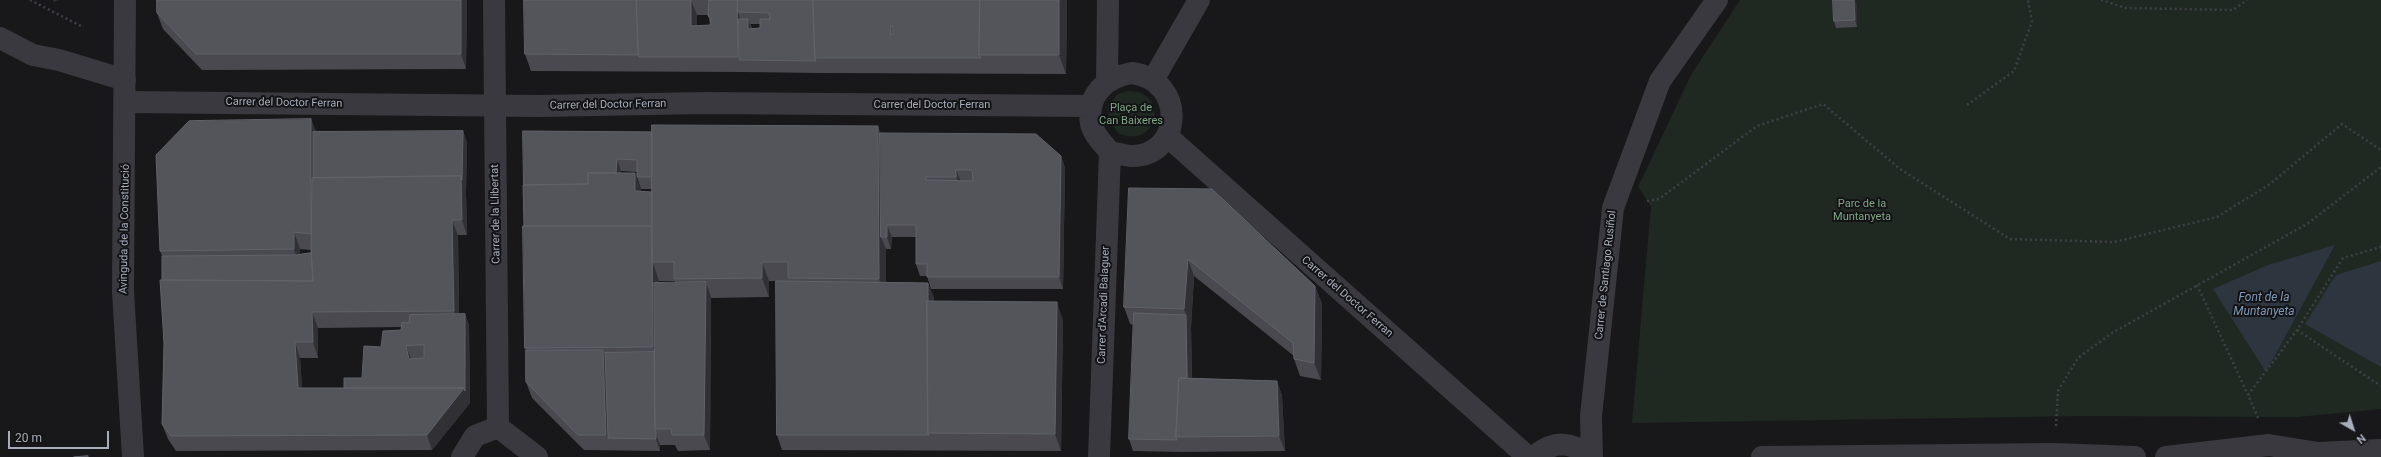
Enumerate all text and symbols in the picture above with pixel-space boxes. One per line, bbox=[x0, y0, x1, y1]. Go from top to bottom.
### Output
street label: Carrer del Doctor Ferran bbox=[225, 95, 343, 111]
street label: Carrer del Doctor Ferran bbox=[549, 97, 667, 113]
street label: Carrer del Doctor Ferran bbox=[874, 98, 990, 112]
park label: Plaça de Can Baixeres bbox=[1099, 101, 1163, 127]
street label: Avinguda de la Constitució bbox=[117, 164, 133, 294]
street label: Carrer de la Llibertat bbox=[489, 164, 503, 264]
park label: Parc de la Muntanyeta bbox=[1833, 197, 1891, 223]
street label: Carrer de Santiago Rusiñol bbox=[1593, 210, 1619, 340]
street label: Carrer d'Arcadi Balaguer bbox=[1095, 246, 1113, 364]
street label: Carrer del Doctor Ferran bbox=[1299, 254, 1395, 340]
water label: Font de la Muntanyeta bbox=[2233, 291, 2295, 319]
north arrow bbox=[2333, 409, 2373, 449]
scale bar bbox=[10, 423, 111, 449]
text: 20 m bbox=[15, 431, 42, 445]
text: N bbox=[2354, 431, 2368, 446]

